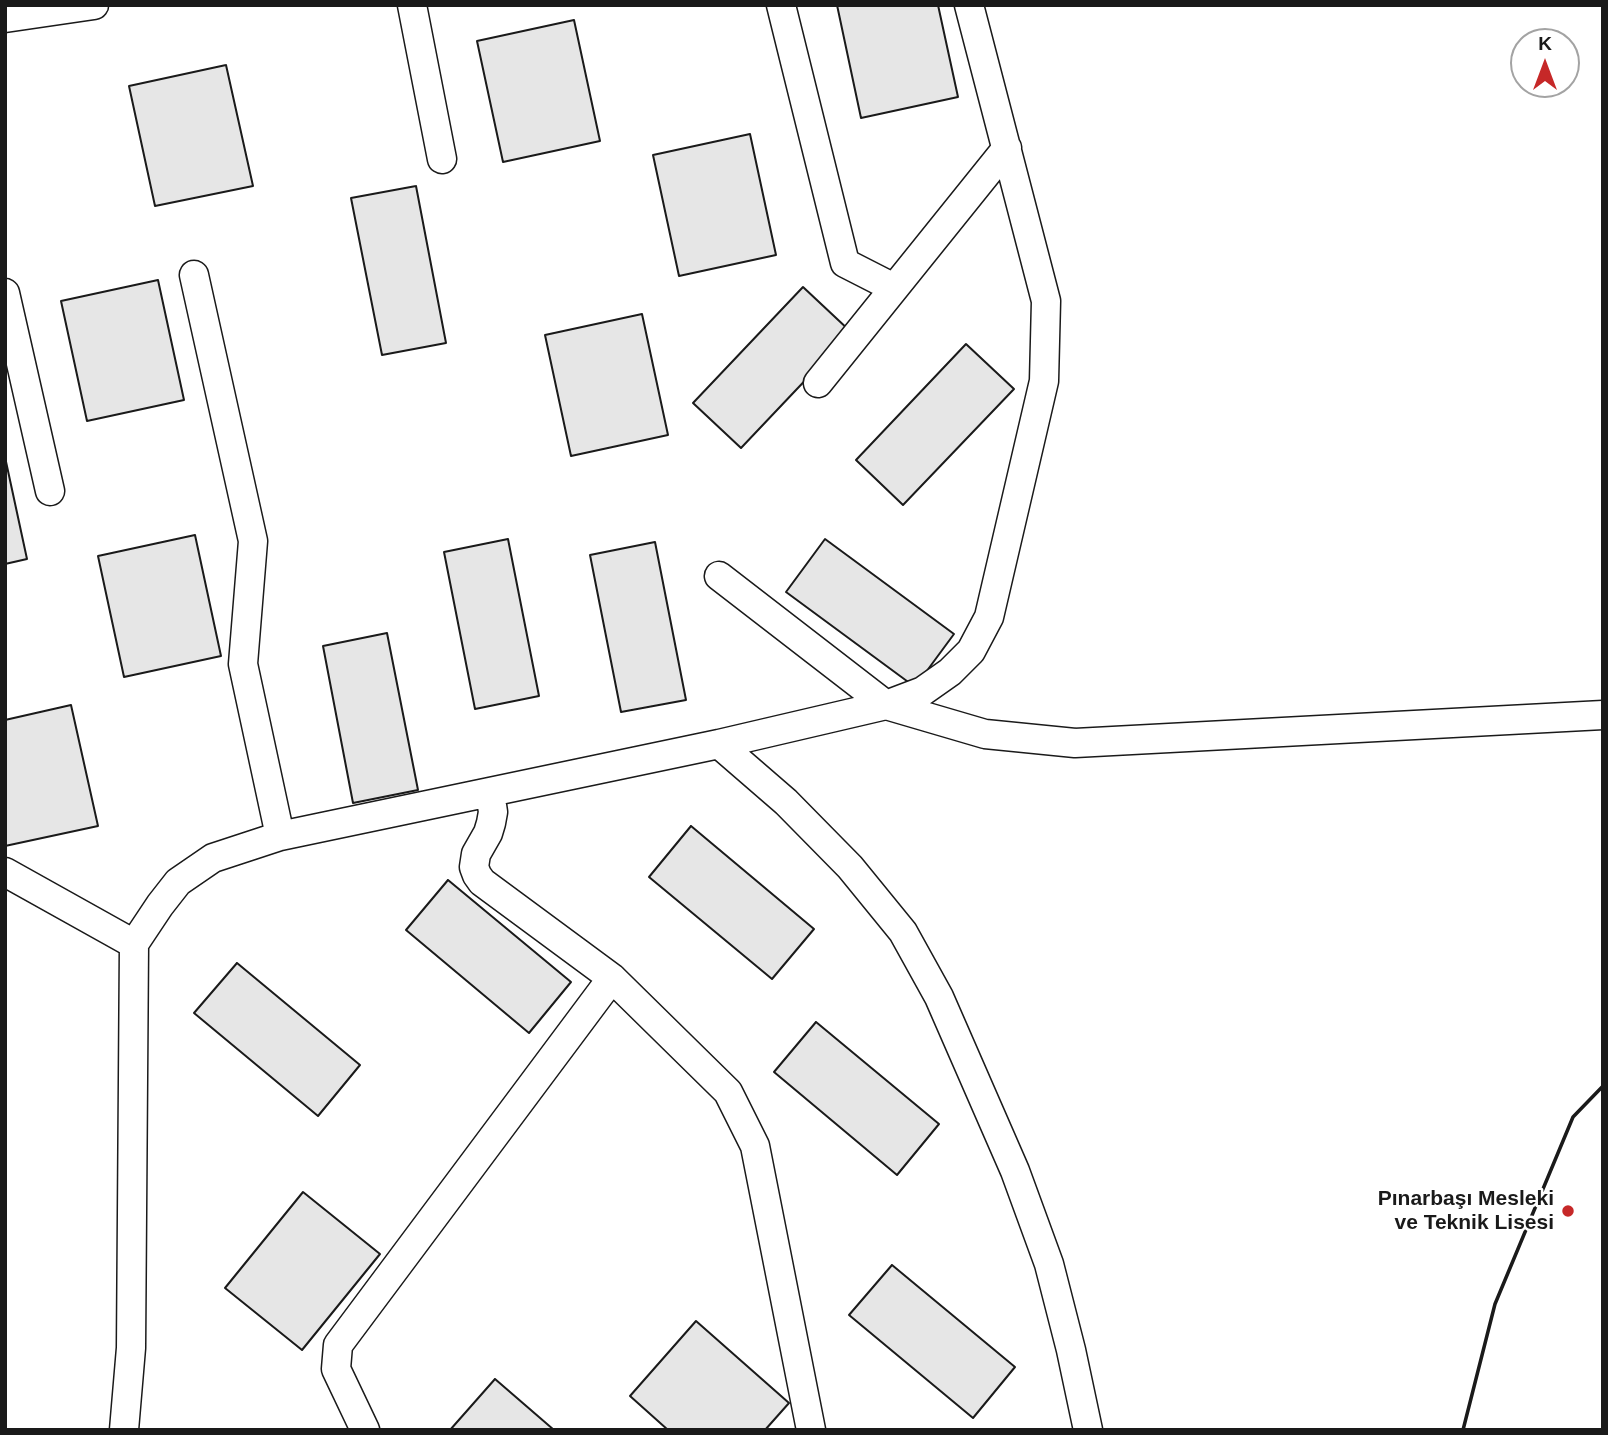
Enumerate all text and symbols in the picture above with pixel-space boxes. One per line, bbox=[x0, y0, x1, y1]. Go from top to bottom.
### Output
north arrow bbox=[1510, 28, 1580, 98]
text: K bbox=[1538, 33, 1552, 54]
place label: Pınarbaşı Mesleki ve Teknik Lisesi bbox=[1378, 1186, 1554, 1236]
marker: Pınarbaşı Mesleki ve Teknik Lisesi bbox=[1560, 1203, 1576, 1219]

